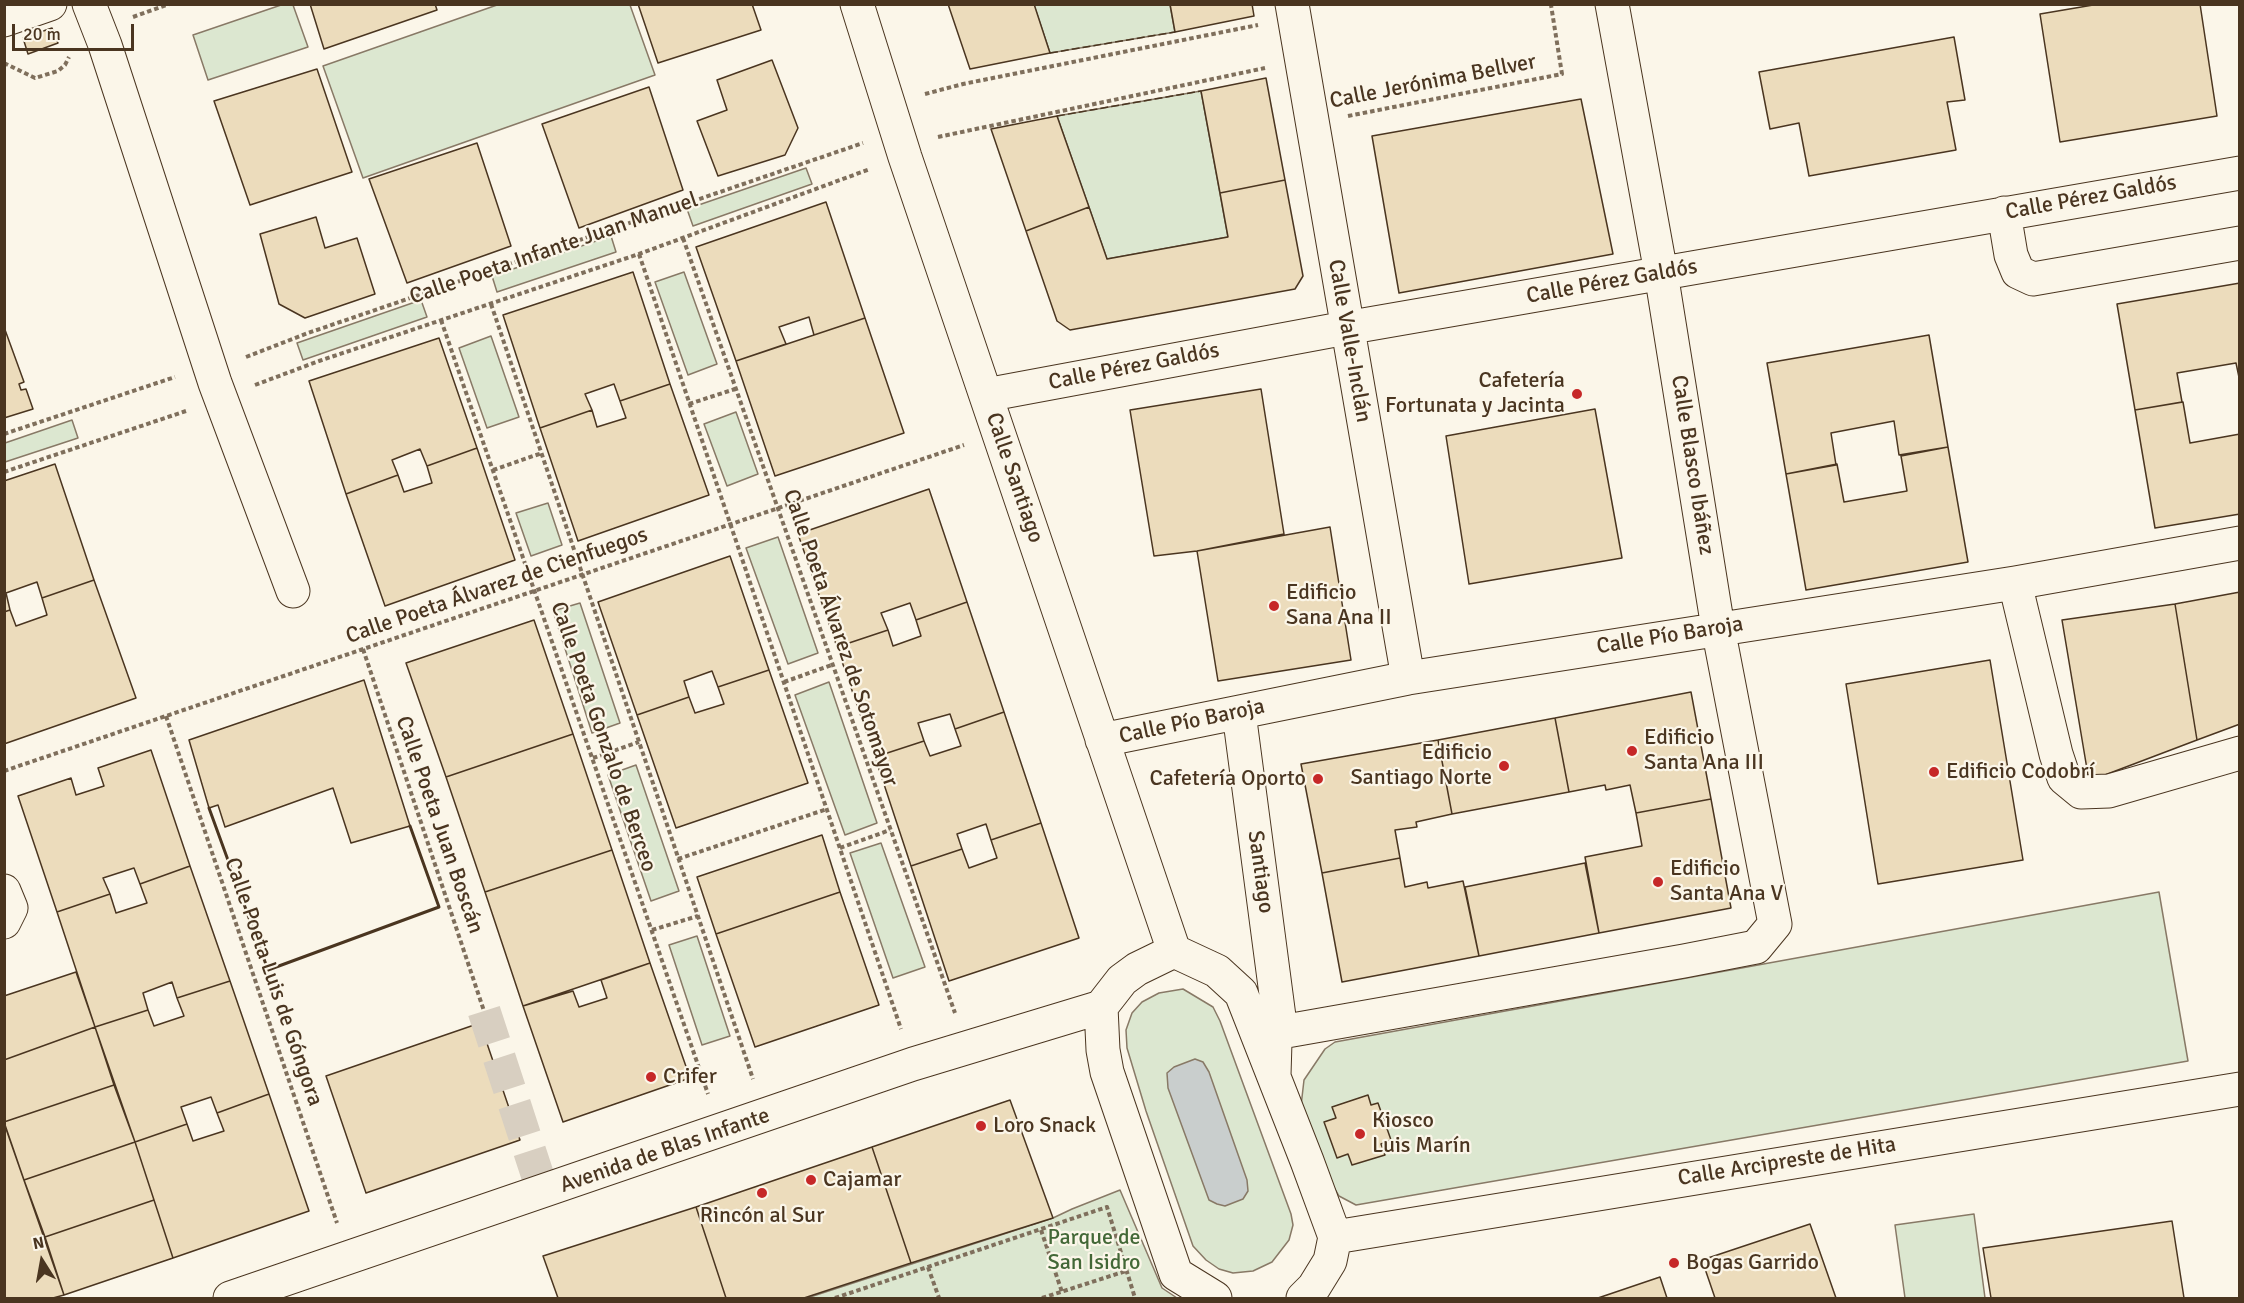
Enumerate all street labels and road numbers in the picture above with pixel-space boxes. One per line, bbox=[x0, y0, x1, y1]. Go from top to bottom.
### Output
street label: Calle Jerónima Bellver bbox=[1328, 49, 1538, 115]
street label: Calle Pérez Galdós bbox=[2003, 170, 2179, 226]
street label: Calle Poeta Infante Juan Manuel bbox=[406, 187, 702, 311]
street label: Calle Pérez Galdós bbox=[1524, 254, 1700, 310]
street label: Calle Valle-Inclán bbox=[1322, 257, 1376, 425]
street label: Calle Pérez Galdós bbox=[1046, 338, 1222, 396]
street label: Calle Blasco Ibáñez bbox=[1665, 373, 1719, 557]
street label: Calle Santiago bbox=[979, 409, 1049, 547]
street label: Calle Poeta Álvarez de Sotomayor bbox=[777, 486, 903, 790]
street label: Calle Poeta Álvarez de Cienfuegos bbox=[343, 522, 651, 650]
street label: Calle Poeta Gonzalo de Berceo bbox=[544, 598, 662, 876]
street label: Calle Pío Baroja bbox=[1595, 611, 1745, 661]
street label: Calle Pío Baroja bbox=[1117, 694, 1267, 750]
street label: Calle Poeta Juan Boscán bbox=[389, 713, 489, 937]
street label: Santiago bbox=[1241, 829, 1279, 915]
street label: Calle Poeta Luis de Góngora bbox=[218, 854, 328, 1110]
street label: Avenida de Blas Infante bbox=[557, 1103, 773, 1199]
street label: Calle Arcipreste de Hita bbox=[1676, 1132, 1898, 1192]

